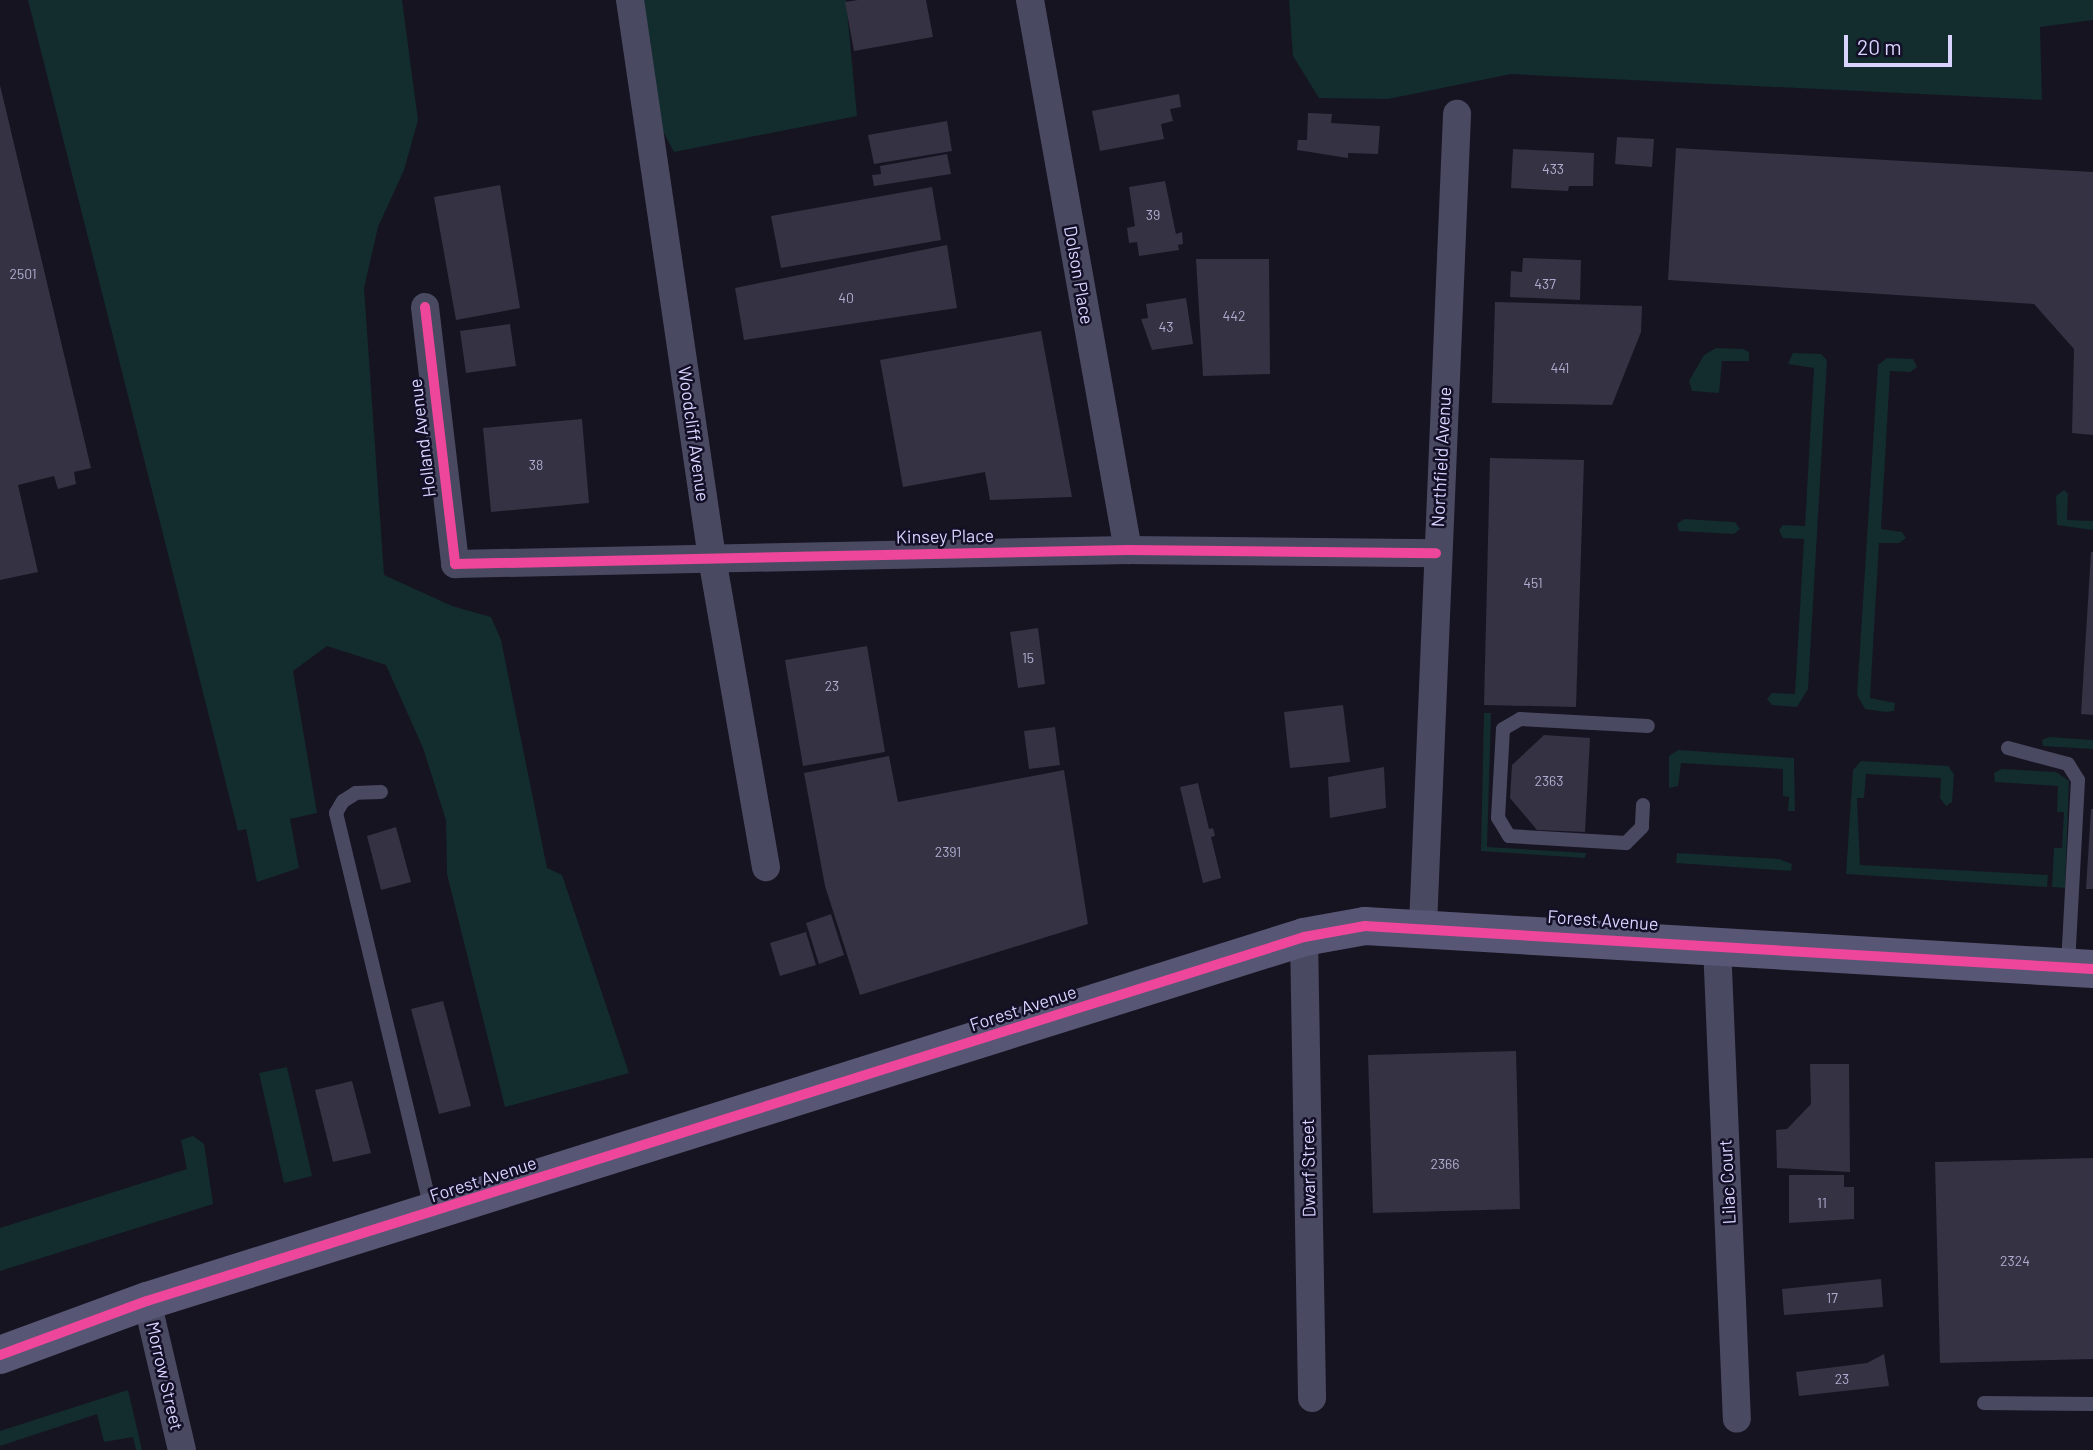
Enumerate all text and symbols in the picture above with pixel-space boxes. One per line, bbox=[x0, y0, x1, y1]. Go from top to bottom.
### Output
scale bar bbox=[1848, 21, 1956, 65]
text: 20 m bbox=[1857, 34, 1902, 59]
house number: 433 bbox=[1542, 161, 1564, 177]
house number: 39 bbox=[1146, 207, 1160, 223]
street label: Dolson Place bbox=[1060, 224, 1098, 326]
house number: 2501 bbox=[9, 266, 37, 282]
house number: 437 bbox=[1534, 276, 1556, 292]
house number: 40 bbox=[838, 290, 854, 306]
house number: 442 bbox=[1223, 308, 1245, 324]
house number: 43 bbox=[1159, 319, 1173, 335]
house number: 441 bbox=[1550, 360, 1570, 376]
street label: Woodcliff Avenue bbox=[674, 365, 714, 503]
street label: Holland Avenue bbox=[404, 377, 440, 499]
street label: Northfield Avenue bbox=[1427, 386, 1455, 528]
house number: 38 bbox=[529, 457, 543, 473]
street label: Kinsey Place bbox=[896, 524, 994, 548]
house number: 451 bbox=[1523, 575, 1543, 591]
house number: 15 bbox=[1022, 650, 1034, 666]
house number: 23 bbox=[825, 678, 839, 694]
house number: 2363 bbox=[1534, 773, 1564, 789]
house number: 2391 bbox=[935, 844, 961, 860]
street label: Forest Avenue bbox=[1547, 905, 1659, 935]
street label: Forest Avenue bbox=[967, 981, 1079, 1035]
street label: Dwarf Street bbox=[1296, 1118, 1320, 1218]
street label: Lilac Court bbox=[1714, 1139, 1740, 1225]
street label: Forest Avenue bbox=[427, 1152, 539, 1206]
house number: 2366 bbox=[1430, 1156, 1460, 1172]
house number: 11 bbox=[1817, 1195, 1827, 1211]
house number: 2324 bbox=[2000, 1253, 2030, 1269]
house number: 17 bbox=[1826, 1290, 1838, 1306]
street label: Morrow Street bbox=[142, 1320, 188, 1432]
house number: 23 bbox=[1835, 1371, 1849, 1387]

